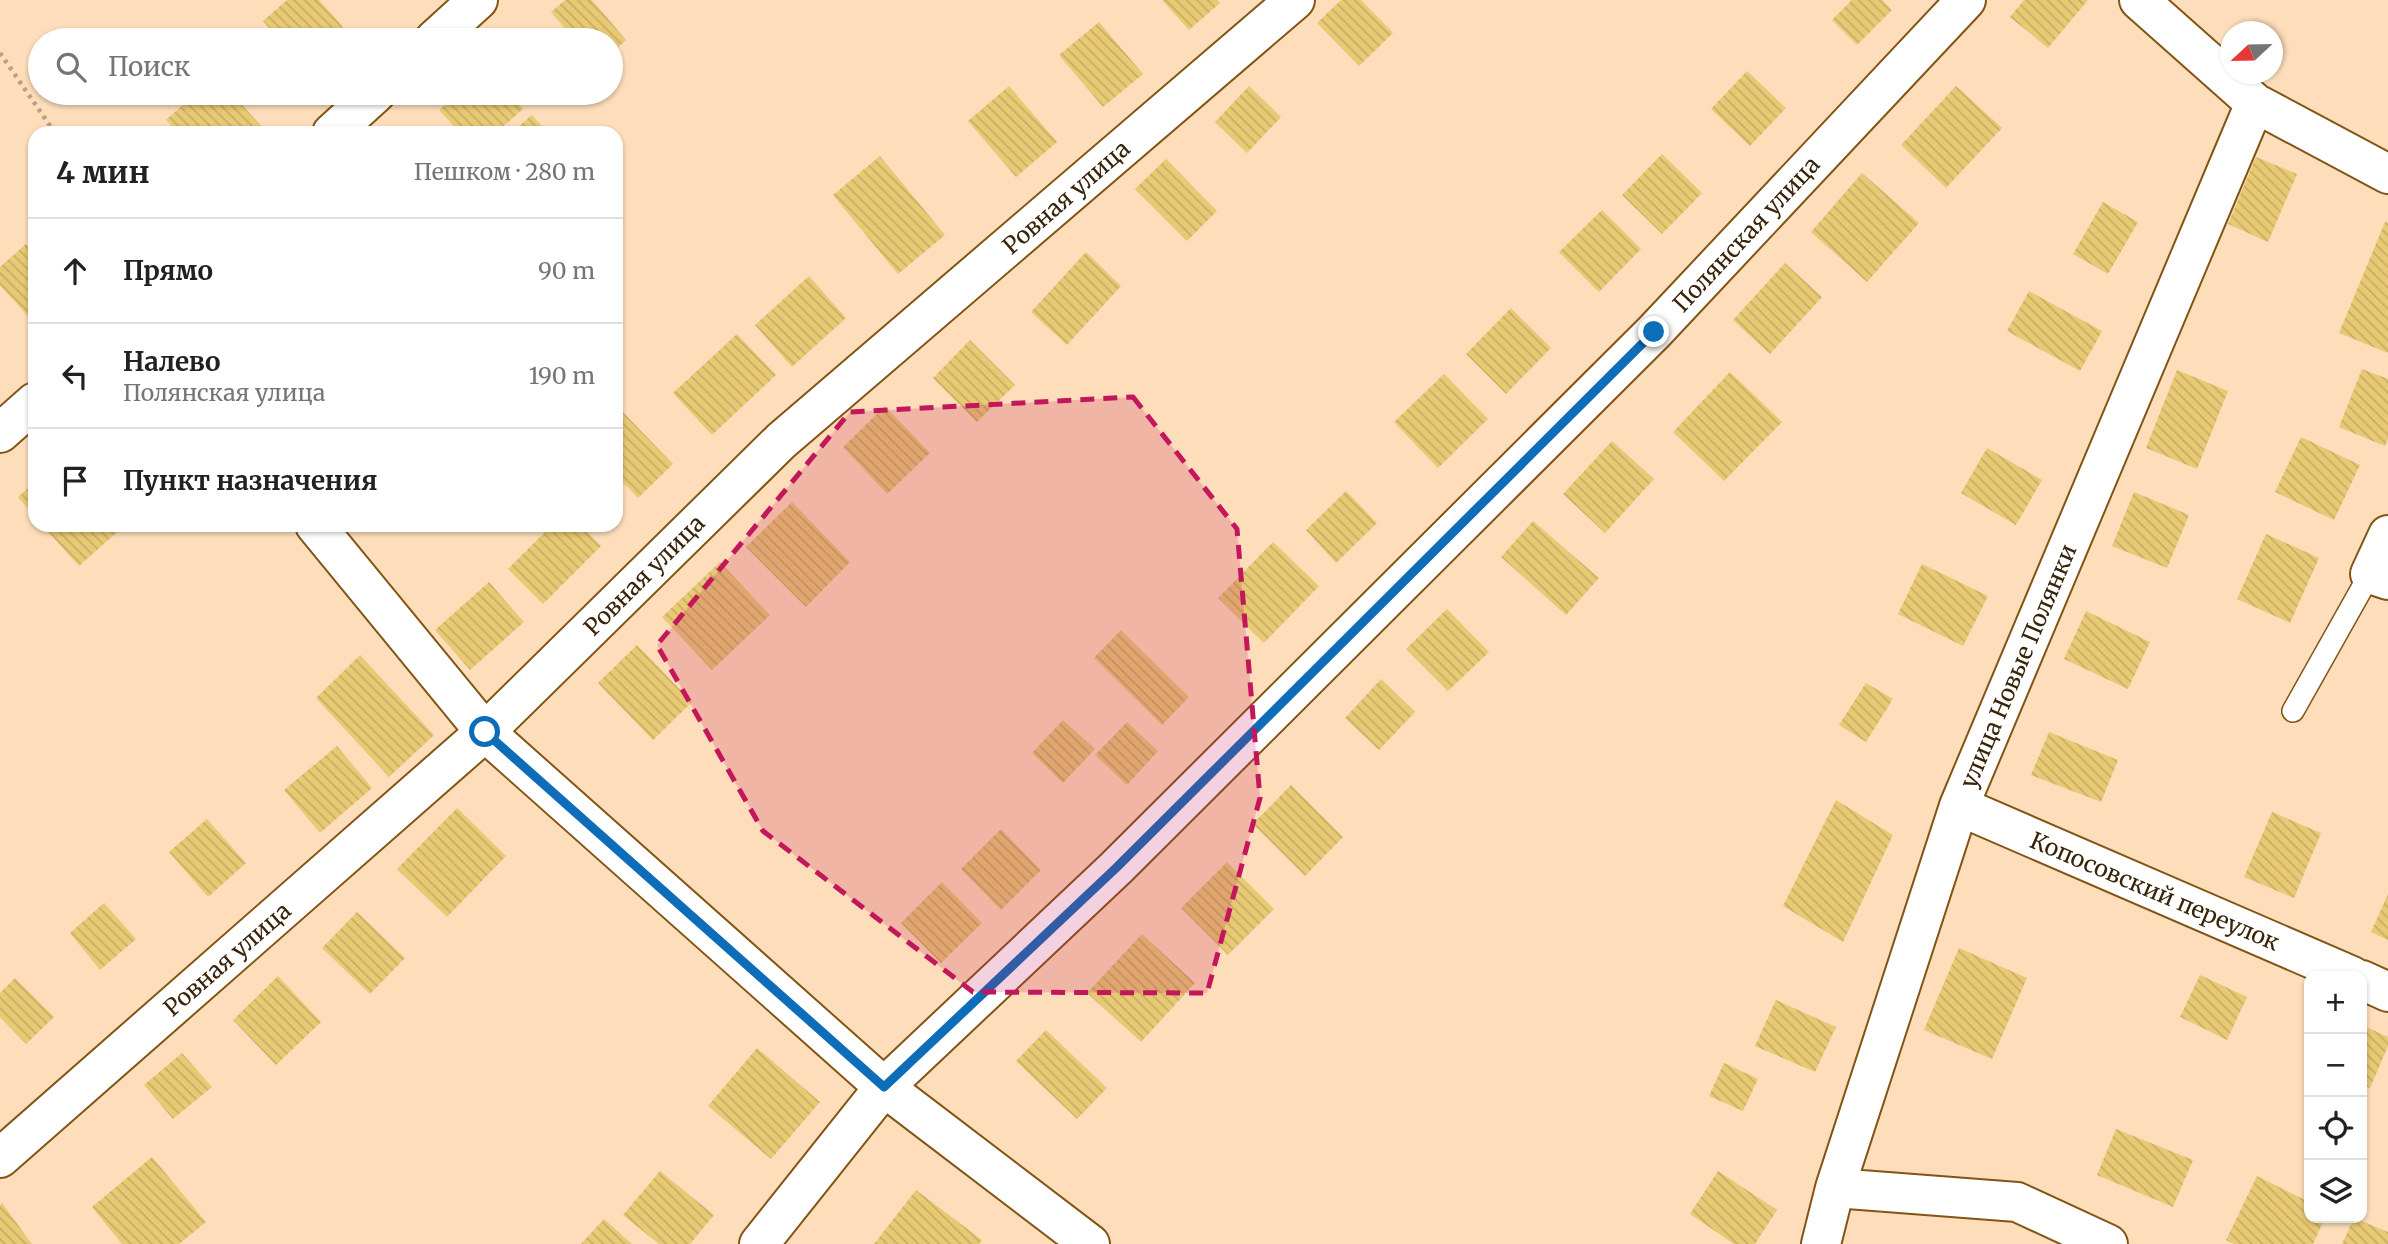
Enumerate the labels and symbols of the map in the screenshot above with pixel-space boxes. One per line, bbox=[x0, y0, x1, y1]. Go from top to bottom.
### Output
north arrow bbox=[2220, 21, 2283, 84]
street label: Ровная улица bbox=[997, 134, 1135, 260]
street label: Полянская улица bbox=[1666, 150, 1826, 318]
route end bbox=[1638, 316, 1669, 347]
street label: Ровная улица bbox=[578, 509, 710, 641]
street label: улица Новые Полянки bbox=[1953, 540, 2083, 792]
route start bbox=[469, 716, 500, 747]
street label: Копосовский переулок bbox=[2026, 825, 2284, 957]
street label: Ровная улица bbox=[158, 896, 296, 1022]

